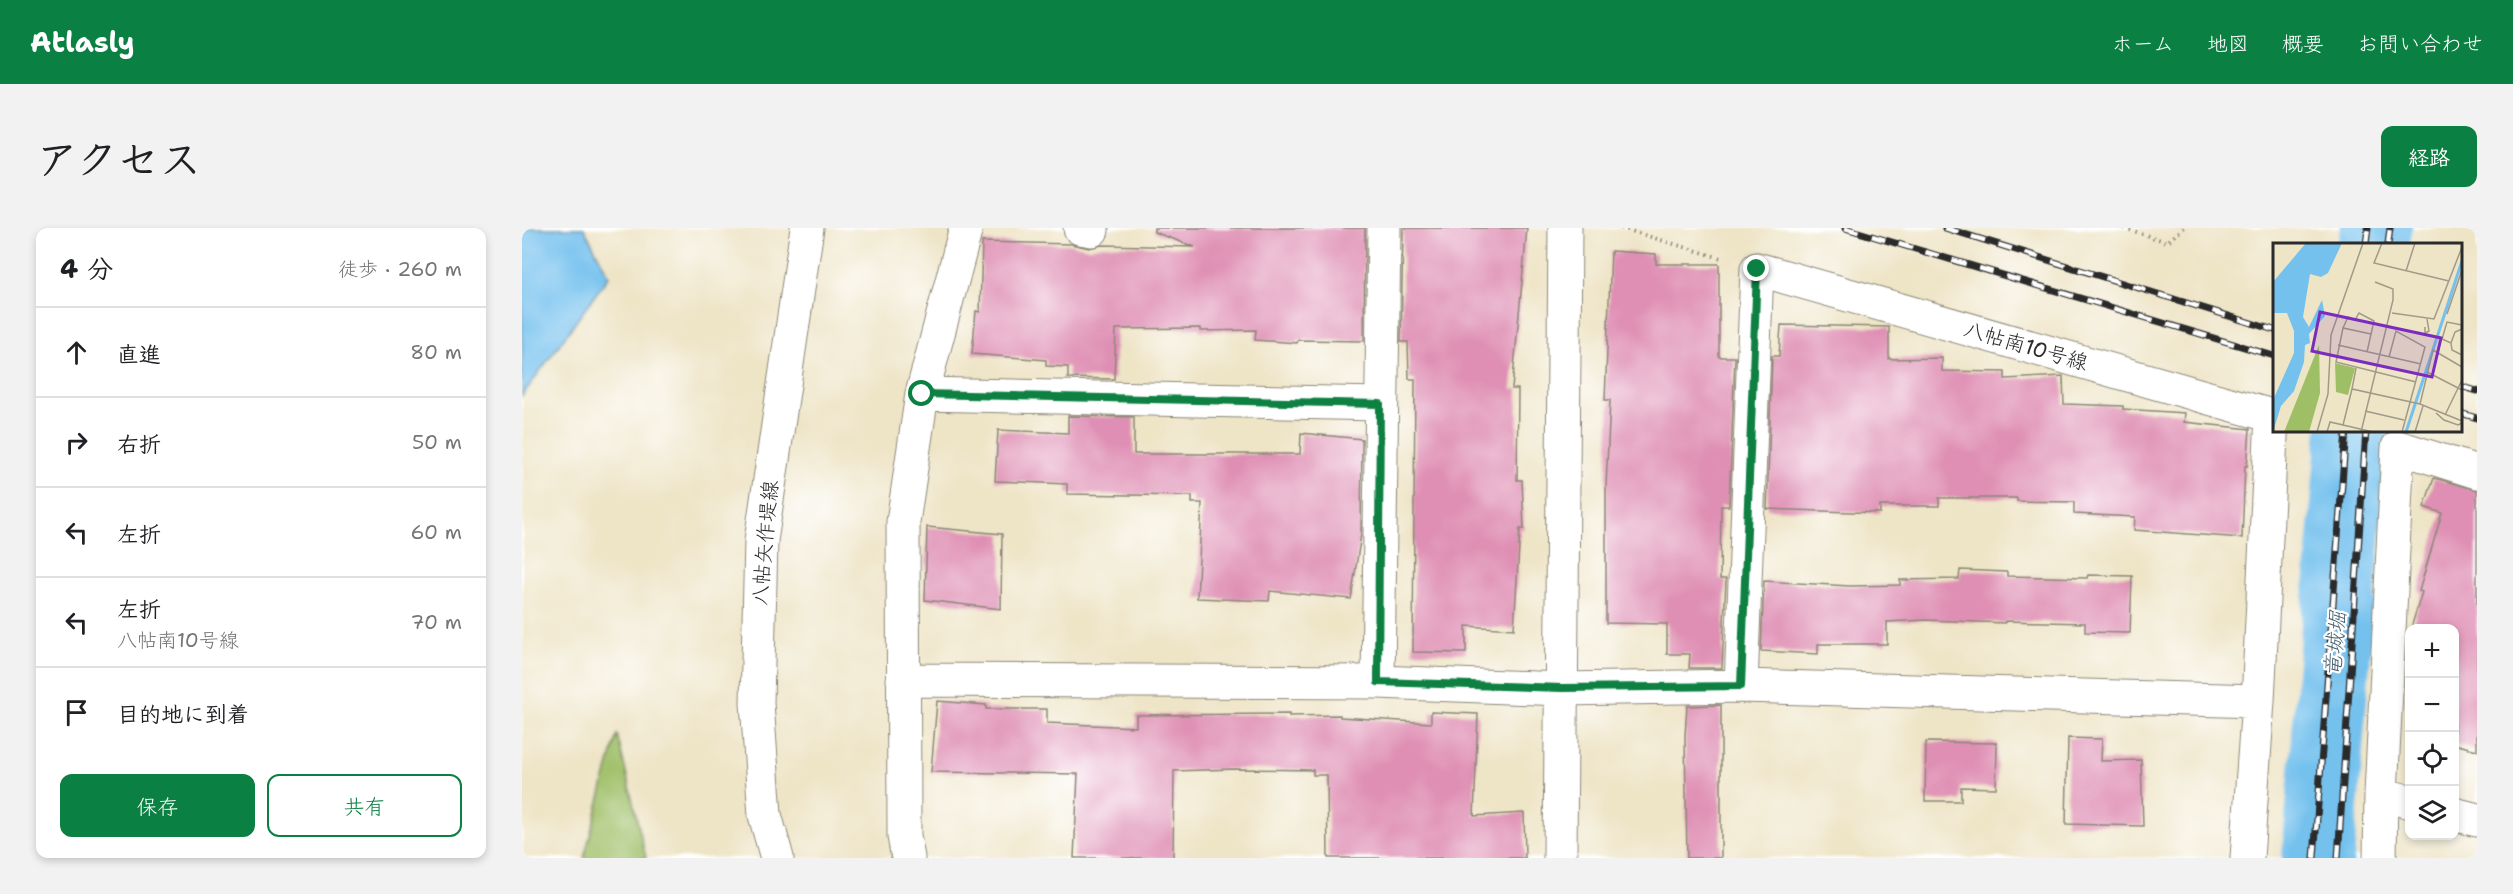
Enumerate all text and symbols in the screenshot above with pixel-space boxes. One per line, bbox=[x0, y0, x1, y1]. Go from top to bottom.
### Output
text: Atlasly bbox=[30, 23, 135, 61]
text: ホーム bbox=[2112, 30, 2174, 58]
text: 地図 bbox=[2207, 30, 2249, 58]
text: 概要 bbox=[2282, 30, 2324, 58]
text: お問い合わせ bbox=[2357, 30, 2483, 58]
button: 経路 bbox=[2381, 126, 2477, 187]
text: アクセス bbox=[36, 131, 201, 187]
inset map bbox=[2273, 243, 2462, 432]
text: 4 分 bbox=[60, 251, 113, 286]
route end bbox=[1743, 255, 1769, 281]
text: 徒歩 · 260 m bbox=[338, 256, 462, 282]
street label: 八帖南10号線 bbox=[1961, 315, 2091, 377]
icon: ahead bbox=[60, 336, 93, 369]
text: 80 m bbox=[410, 339, 462, 365]
text: 直進 bbox=[117, 340, 161, 369]
route start bbox=[908, 380, 934, 406]
icon: right bbox=[60, 426, 93, 459]
text: 50 m bbox=[412, 429, 462, 455]
text: 右折 bbox=[117, 430, 161, 459]
street label: 八帖矢作堤線 bbox=[746, 479, 784, 607]
icon: left bbox=[60, 516, 93, 549]
text: 60 m bbox=[410, 519, 462, 545]
text: 左折 bbox=[117, 520, 161, 549]
text: 左折 bbox=[117, 595, 161, 624]
icon: left bbox=[60, 606, 93, 639]
water label: 竜城堀 bbox=[2318, 608, 2352, 678]
text: 70 m bbox=[410, 609, 462, 635]
map controls bbox=[2405, 624, 2459, 840]
button: + bbox=[2405, 624, 2459, 678]
text: 八帖南10号線 bbox=[117, 627, 239, 653]
button: − bbox=[2405, 678, 2459, 732]
icon: arrive bbox=[60, 696, 93, 729]
text: 目的地に到着 bbox=[117, 700, 249, 729]
button: locate bbox=[2405, 732, 2459, 786]
button: 保存 bbox=[60, 774, 255, 837]
button: 共有 bbox=[267, 774, 462, 837]
button: layers bbox=[2405, 786, 2459, 840]

